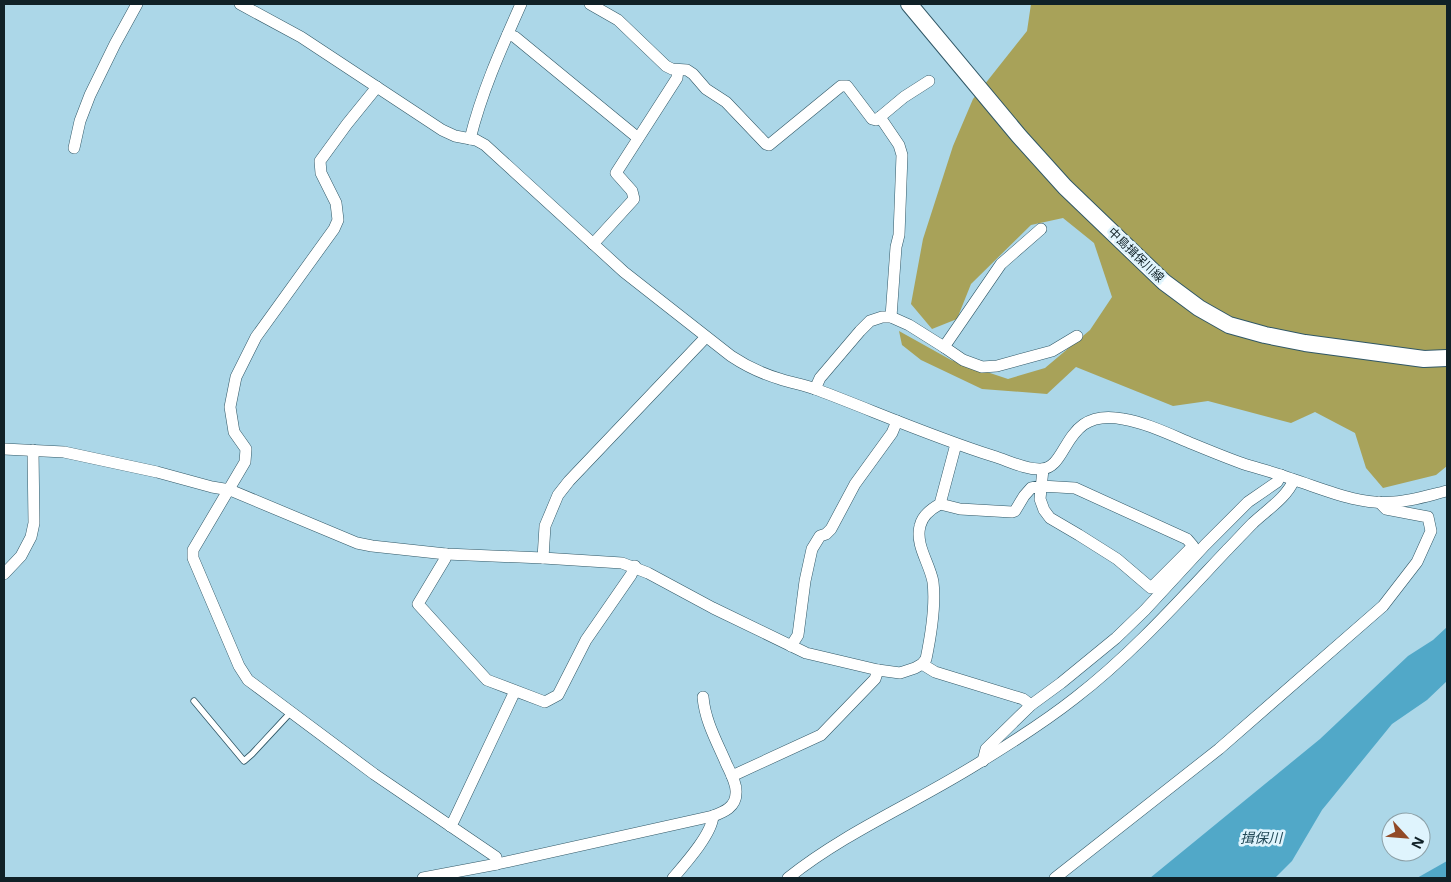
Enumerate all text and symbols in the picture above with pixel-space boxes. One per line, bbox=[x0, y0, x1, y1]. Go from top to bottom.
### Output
street label: 中島揖保川線 bbox=[1105, 224, 1168, 286]
north arrow bbox=[1381, 812, 1431, 862]
water label: 揖保川 bbox=[1240, 828, 1284, 847]
text: N bbox=[1407, 834, 1429, 852]

